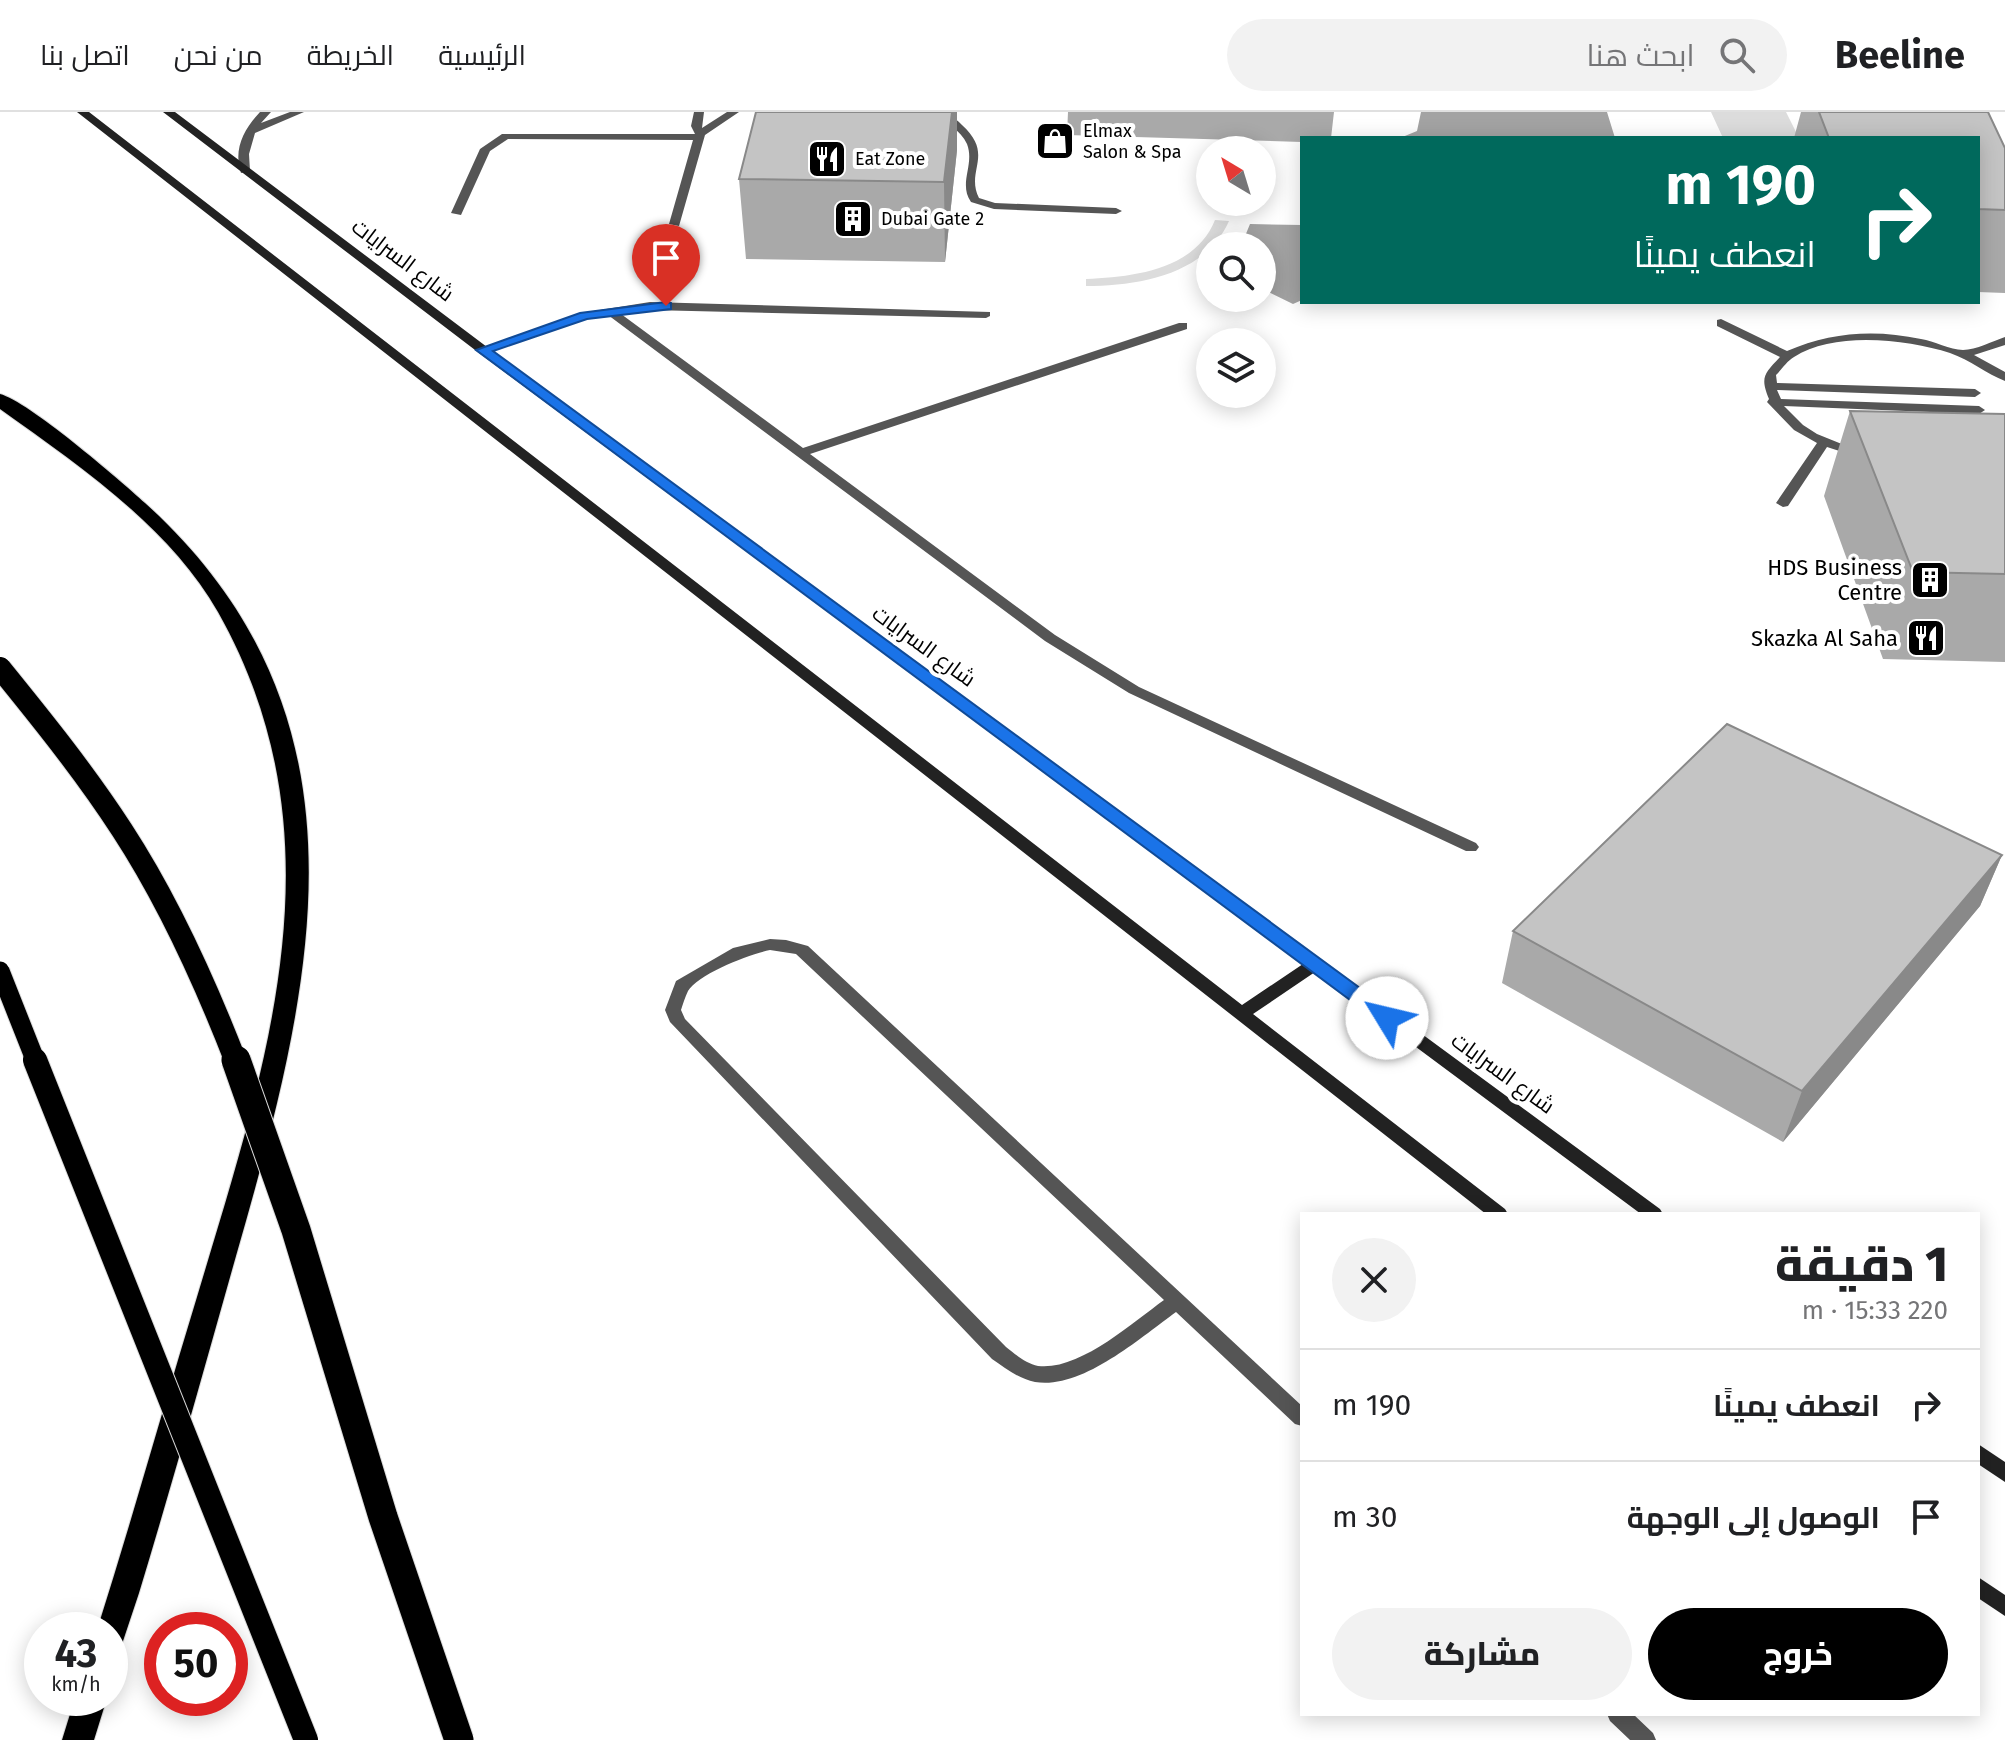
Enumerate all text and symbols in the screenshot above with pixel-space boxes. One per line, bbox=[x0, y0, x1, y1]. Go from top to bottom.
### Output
search box bbox=[1227, 19, 1787, 91]
text: Beeline bbox=[1835, 32, 1965, 78]
icon: search bbox=[1715, 33, 1759, 77]
text: ابحث هنا bbox=[1587, 38, 1695, 74]
text: اتصل بنا bbox=[40, 39, 130, 72]
text: من نحن bbox=[174, 39, 263, 72]
text: الخريطة bbox=[307, 39, 394, 72]
text: الرئيسية bbox=[438, 39, 526, 72]
shop icon: Elmax Salon & Spa bbox=[1034, 120, 1076, 162]
place label: Elmax Salon & Spa bbox=[1083, 120, 1181, 163]
north arrow bbox=[1196, 136, 1276, 216]
map controls bbox=[1196, 136, 1276, 408]
restaurant icon: Eat Zone bbox=[806, 138, 848, 180]
place label: Eat Zone bbox=[855, 148, 925, 170]
text: 190 m bbox=[1665, 152, 1816, 219]
icon: right bbox=[1844, 168, 1948, 272]
building icon: Dubai Gate 2 bbox=[832, 198, 874, 240]
place label: Dubai Gate 2 bbox=[881, 208, 984, 230]
street label: شارع السرايات bbox=[346, 213, 460, 308]
pin bbox=[632, 224, 700, 306]
button: search bbox=[1196, 232, 1276, 312]
text: انعطف يمينًا bbox=[1634, 233, 1816, 277]
icon: arrive bbox=[644, 236, 688, 280]
button: layers bbox=[1196, 328, 1276, 408]
place label: HDS Business Centre bbox=[1767, 554, 1902, 606]
building icon: HDS Business Centre bbox=[1909, 559, 1951, 601]
street label: شارع السرايات bbox=[866, 599, 981, 693]
restaurant icon: Skazka Al Saha bbox=[1905, 617, 1947, 659]
place label: Skazka Al Saha bbox=[1751, 625, 1898, 652]
position arrow bbox=[1345, 976, 1429, 1060]
street label: شارع السرايات bbox=[1445, 1026, 1560, 1120]
text: 1 دقيقة bbox=[1775, 1236, 1948, 1294]
button: close bbox=[1332, 1238, 1416, 1322]
text: 220 m · 15:33 bbox=[1802, 1295, 1948, 1326]
icon: right bbox=[1904, 1383, 1948, 1427]
text: 190 m bbox=[1332, 1387, 1411, 1423]
text: انعطف يمينًا bbox=[1713, 1388, 1880, 1424]
icon: arrive bbox=[1904, 1495, 1948, 1539]
text: 30 m bbox=[1332, 1499, 1397, 1535]
text: الوصول إلى الوجهة bbox=[1627, 1500, 1880, 1536]
button: مشاركة bbox=[1332, 1608, 1632, 1700]
button: خروج bbox=[1648, 1608, 1948, 1700]
speed limit sign: 50 bbox=[144, 1612, 248, 1716]
text: 43 bbox=[55, 1630, 97, 1678]
text: km/h bbox=[51, 1672, 101, 1696]

